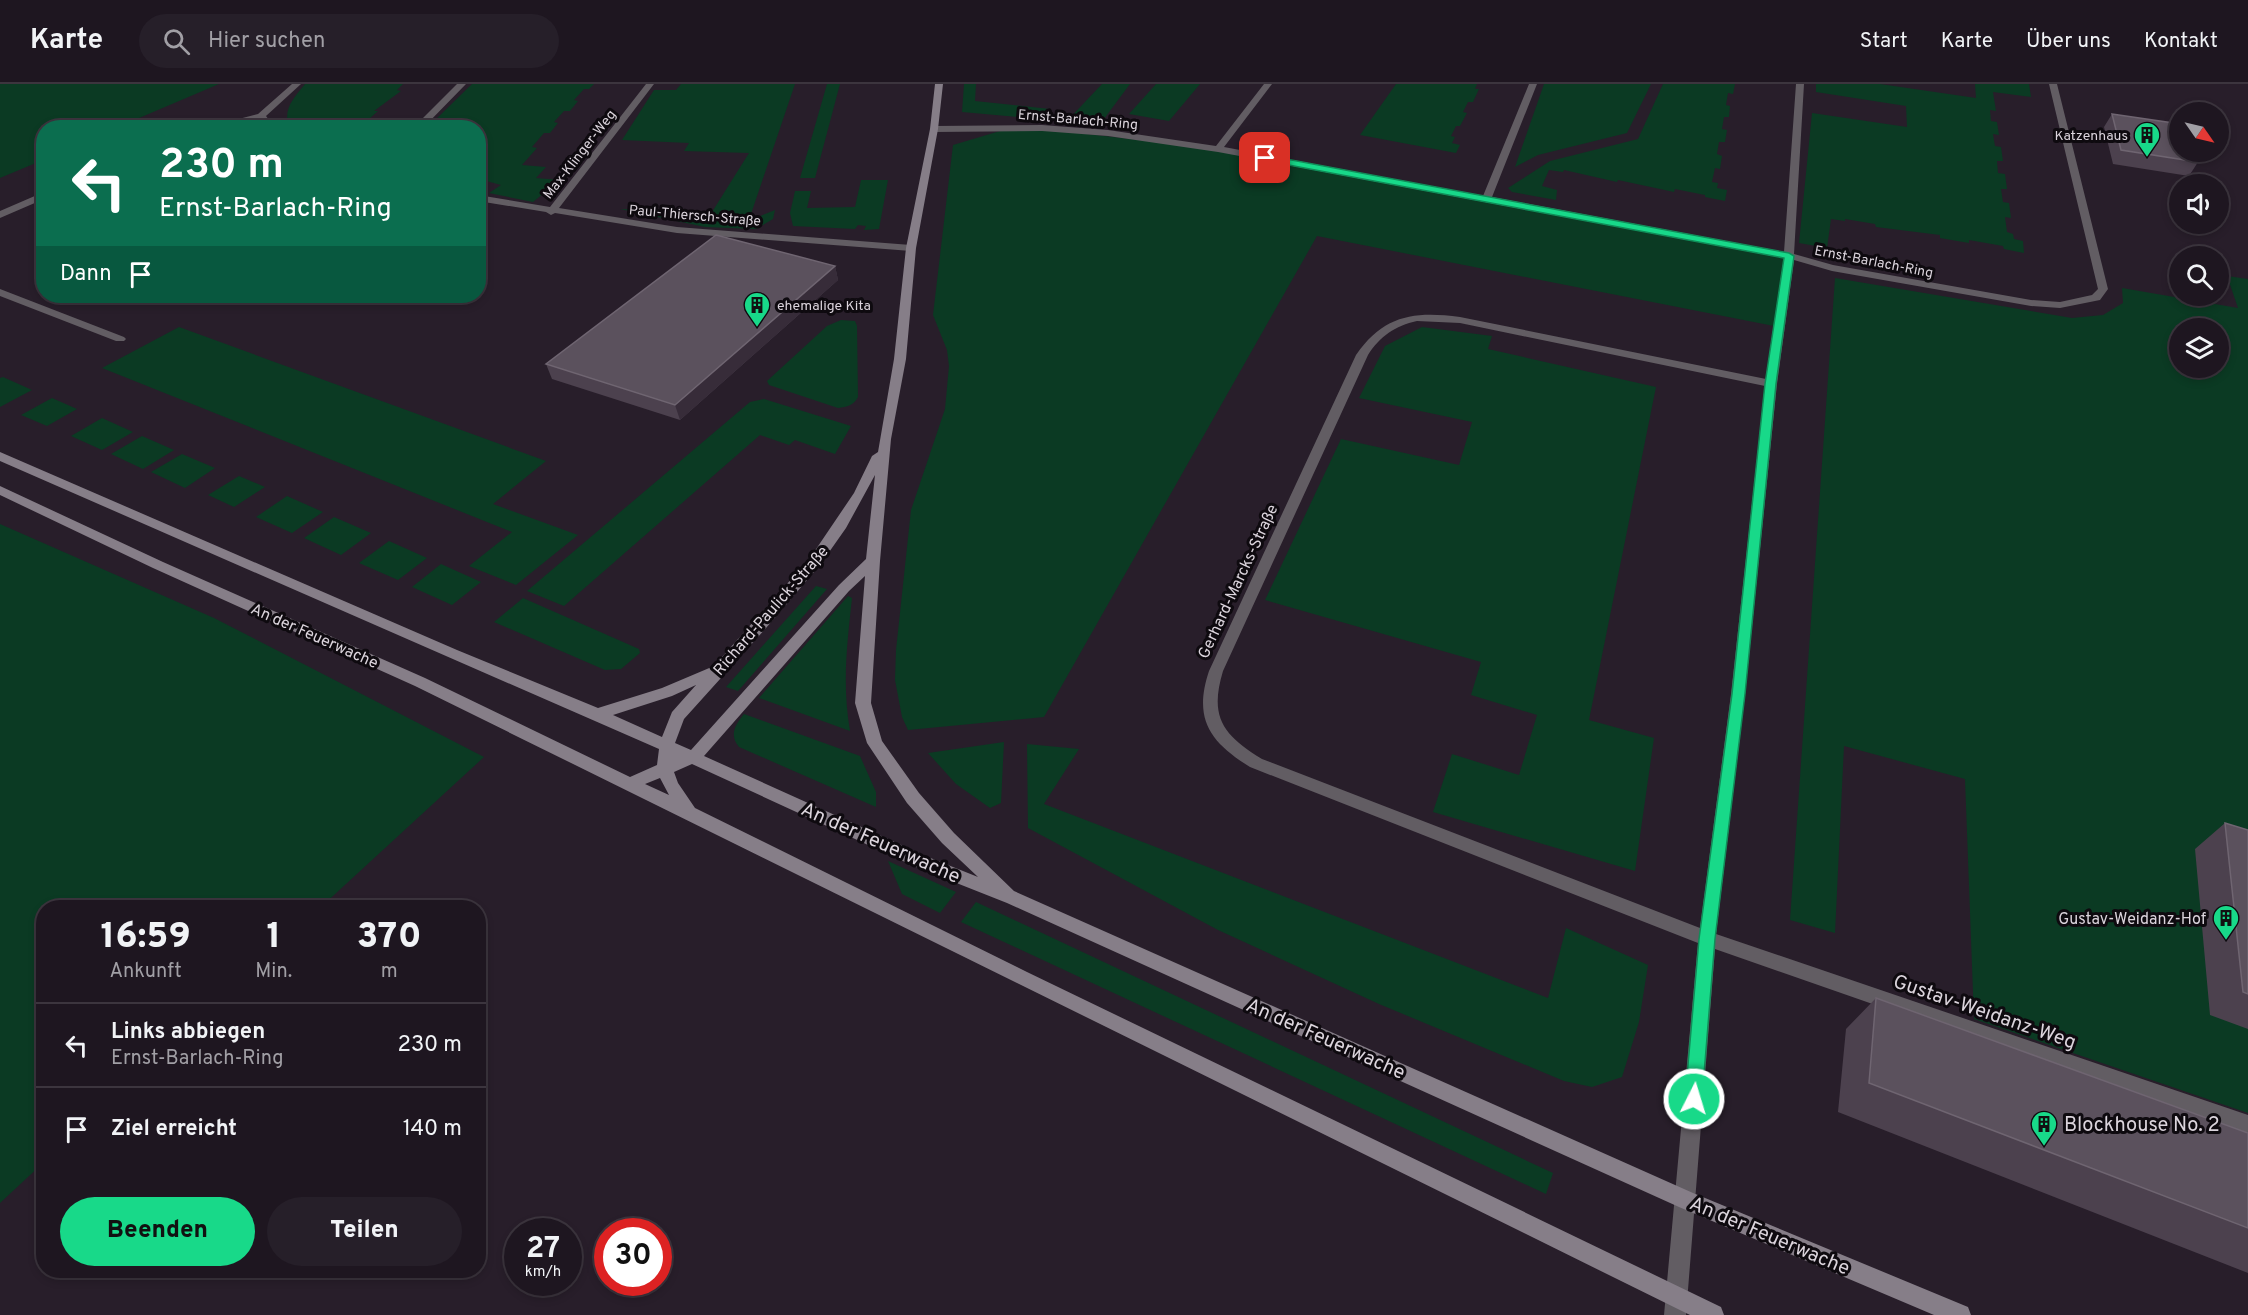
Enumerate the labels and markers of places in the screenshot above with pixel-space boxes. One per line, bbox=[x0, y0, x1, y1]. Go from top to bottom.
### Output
building icon: Katzenhaus bbox=[2132, 120, 2162, 158]
place label: Katzenhaus bbox=[2054, 128, 2128, 145]
pin bbox=[1239, 132, 1290, 183]
building icon: ehemalige Kita bbox=[742, 290, 772, 328]
place label: ehemalige Kita bbox=[777, 298, 871, 315]
building icon: Gustav-Weidanz-Hof bbox=[2211, 903, 2241, 941]
place label: Gustav-Weidanz-Hof bbox=[2058, 910, 2207, 930]
building icon: Blockhouse No. 2 bbox=[2029, 1109, 2059, 1147]
place label: Blockhouse No. 2 bbox=[2064, 1113, 2220, 1139]

